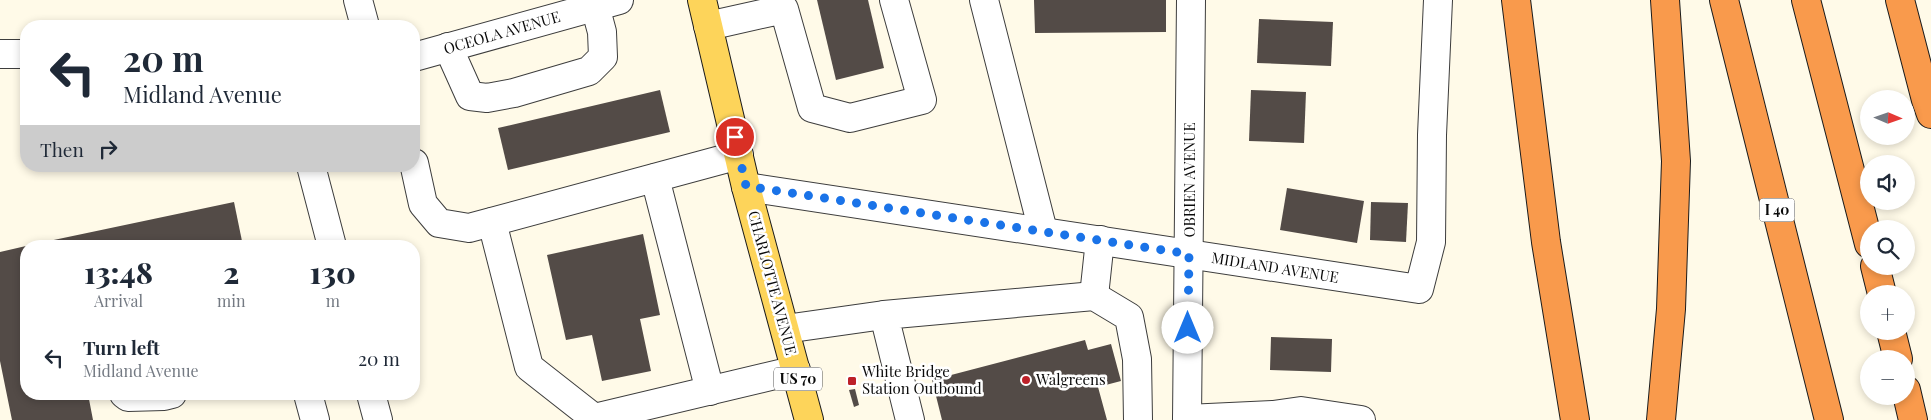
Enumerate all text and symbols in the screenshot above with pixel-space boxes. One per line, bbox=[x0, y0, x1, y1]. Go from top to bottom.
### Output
street label: OCEOLA AVENUE bbox=[441, 6, 562, 58]
text: 20 m bbox=[123, 34, 204, 81]
icon: left bbox=[40, 40, 105, 105]
text: Midland Avenue bbox=[123, 79, 282, 109]
north arrow bbox=[1860, 90, 1915, 145]
map controls bbox=[1860, 90, 1915, 405]
pin bbox=[714, 116, 756, 158]
street label: OBRIEN AVENUE bbox=[1179, 122, 1199, 238]
icon: arrive bbox=[721, 123, 749, 151]
icon: right bbox=[94, 135, 122, 163]
text: Then bbox=[40, 136, 84, 162]
button: sound bbox=[1860, 155, 1915, 210]
road number: I 40 bbox=[1760, 198, 1794, 222]
street label: CHARLOTTE AVENUE bbox=[744, 208, 802, 357]
button: search bbox=[1860, 220, 1915, 275]
street label: MIDLAND AVENUE bbox=[1210, 247, 1340, 287]
text: 13:48 bbox=[84, 252, 153, 292]
text: 2 bbox=[223, 252, 239, 292]
text: 130 bbox=[310, 252, 356, 292]
button: + bbox=[1860, 285, 1915, 340]
text: Arrival bbox=[94, 290, 143, 311]
text: min bbox=[217, 290, 245, 311]
text: m bbox=[326, 290, 340, 311]
position arrow bbox=[1161, 301, 1213, 353]
text: Turn left bbox=[83, 334, 160, 360]
icon: left bbox=[40, 344, 68, 372]
text: 20 m bbox=[358, 345, 400, 371]
button: − bbox=[1860, 350, 1915, 405]
text: Midland Avenue bbox=[83, 360, 199, 381]
place label: White Bridge Station Outbound bbox=[861, 361, 982, 398]
road number: US 70 bbox=[774, 368, 822, 390]
place label: Walgreens bbox=[1035, 369, 1106, 389]
marker: Walgreens bbox=[1020, 374, 1032, 386]
marker: White Bridge Station Outbound bbox=[846, 375, 858, 387]

